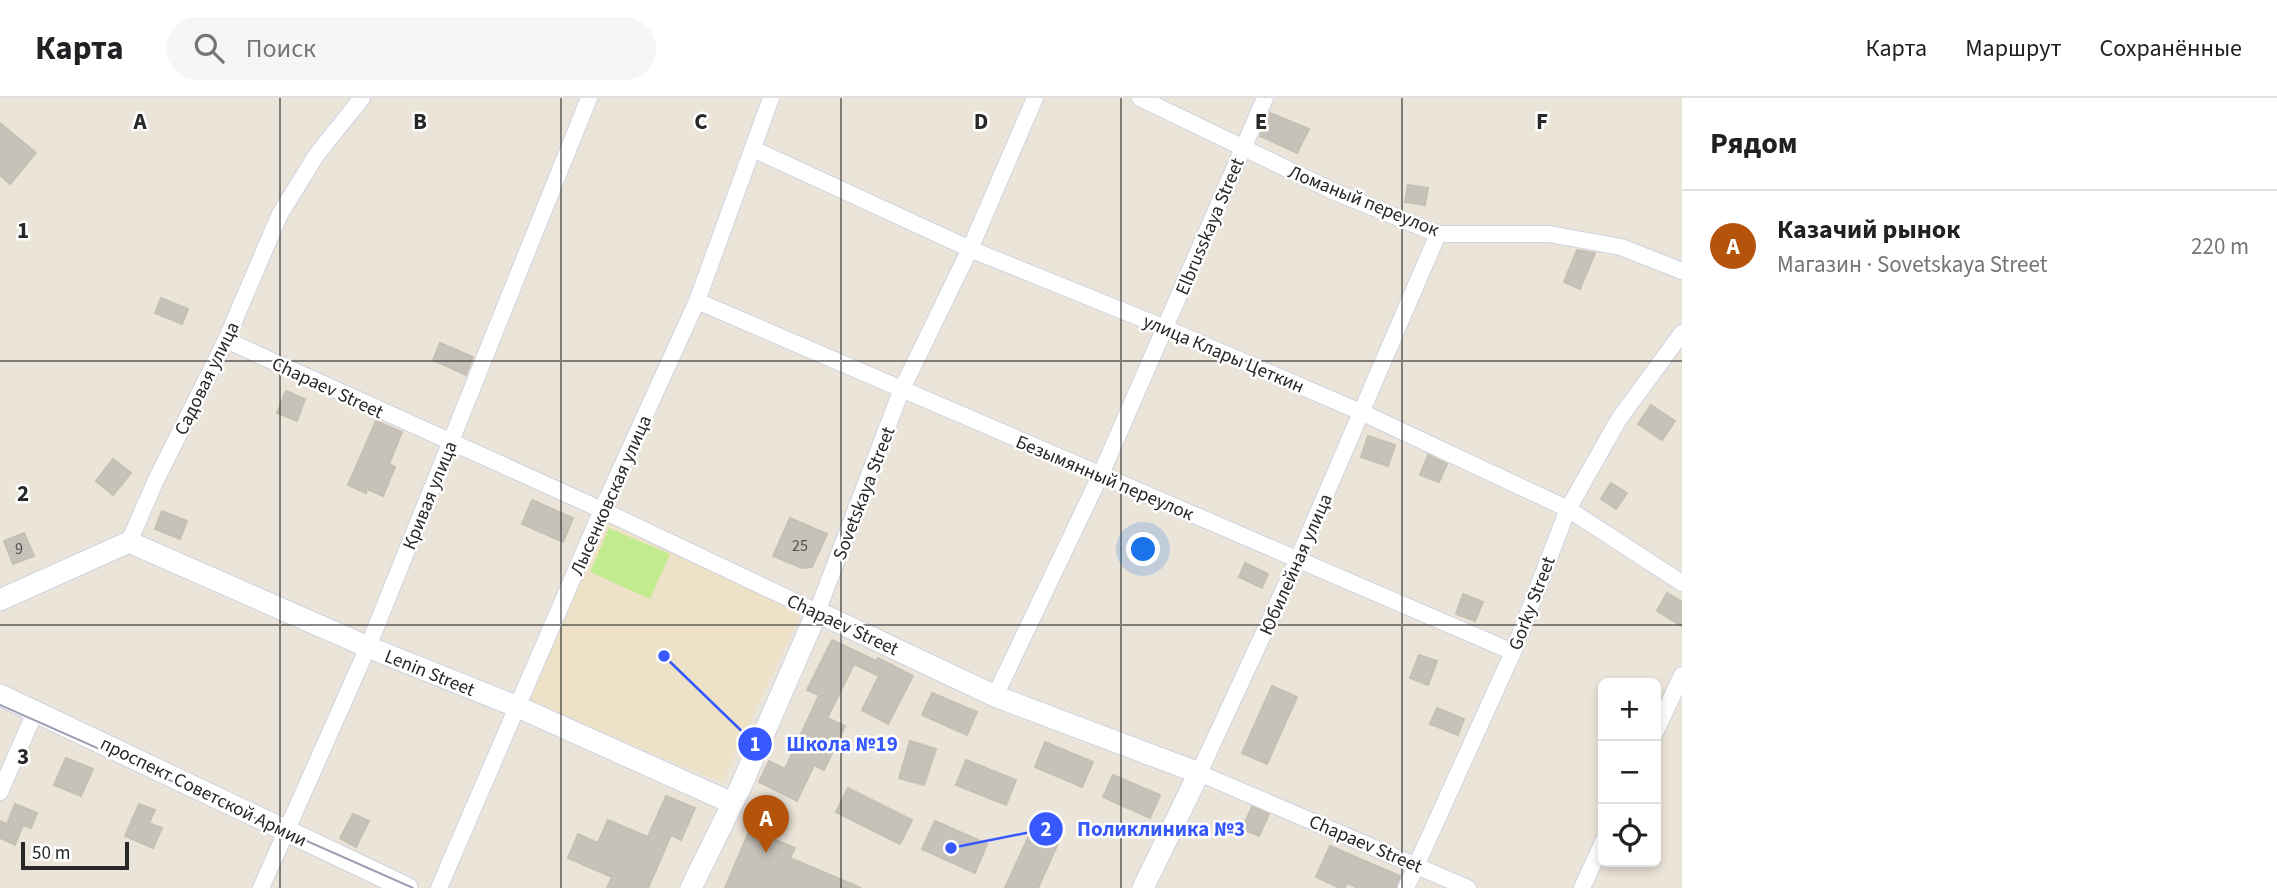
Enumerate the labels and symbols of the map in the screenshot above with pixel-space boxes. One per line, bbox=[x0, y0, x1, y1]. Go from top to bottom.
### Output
text: A bbox=[132, 105, 147, 138]
text: B bbox=[413, 105, 427, 138]
text: C bbox=[694, 105, 708, 138]
text: D bbox=[974, 105, 988, 138]
text: E bbox=[1255, 105, 1267, 138]
text: F bbox=[1536, 105, 1548, 138]
street label: Elbrusskaya Street bbox=[1169, 153, 1252, 299]
street label: Ломаный переулок bbox=[1284, 159, 1443, 244]
text: 1 bbox=[17, 214, 29, 247]
street label: улица Клары Цеткин bbox=[1139, 308, 1308, 401]
street label: Садовая улица bbox=[168, 317, 247, 440]
street label: Chapaev Street bbox=[267, 351, 388, 426]
street label: Лысенковская улица bbox=[564, 411, 659, 580]
street label: Sovetskaya Street bbox=[827, 422, 902, 564]
street label: Безымянный переулок bbox=[1011, 429, 1198, 528]
street label: Кривая улица bbox=[396, 437, 464, 554]
text: 2 bbox=[17, 477, 29, 510]
street label: Юбилейная улица bbox=[1253, 490, 1340, 640]
your location bbox=[1126, 532, 1160, 566]
house number: 25 bbox=[792, 535, 808, 557]
house number: 9 bbox=[15, 538, 23, 560]
street label: Gorky Street bbox=[1502, 552, 1563, 654]
street label: Chapaev Street bbox=[782, 588, 903, 663]
street label: Lenin Street bbox=[380, 643, 479, 704]
callout: Школа №19 bbox=[737, 723, 912, 765]
text: 1 bbox=[749, 729, 761, 759]
text: Школа №19 bbox=[786, 729, 898, 759]
street label: проспект Советской Армии bbox=[95, 730, 311, 854]
text: 3 bbox=[17, 740, 29, 773]
pin: A bbox=[743, 795, 789, 853]
callout: Поликлиника №3 bbox=[1028, 808, 1259, 850]
street label: Chapaev Street bbox=[1305, 808, 1427, 881]
text: 2 bbox=[1040, 814, 1052, 844]
text: Поликлиника №3 bbox=[1077, 814, 1245, 844]
scale bar bbox=[21, 839, 130, 871]

